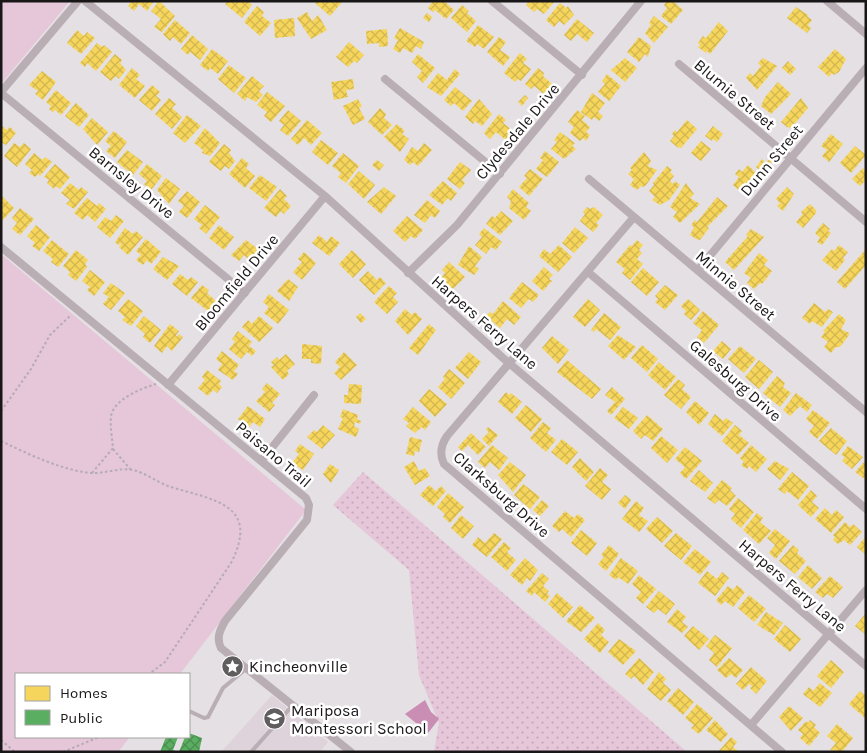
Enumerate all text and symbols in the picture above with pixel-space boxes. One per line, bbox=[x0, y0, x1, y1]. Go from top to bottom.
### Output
street label: Blumie Street bbox=[690, 55, 779, 134]
street label: Clydesdale Drive bbox=[472, 79, 563, 183]
street label: Dunn Street bbox=[736, 121, 807, 200]
street label: Barnsley Drive bbox=[85, 142, 178, 222]
street label: Bloomfield Drive bbox=[190, 230, 282, 335]
street label: Minnie Street bbox=[692, 246, 779, 324]
street label: Harpers Ferry Lane bbox=[428, 271, 541, 373]
street label: Galesburg Drive bbox=[686, 335, 785, 425]
street label: Paisano Trail bbox=[232, 417, 315, 491]
street label: Clarksburg Drive bbox=[450, 447, 554, 541]
street label: Harpers Ferry Lane bbox=[735, 535, 850, 636]
place icon: Kincheonville bbox=[221, 654, 245, 678]
place label: Kincheonville bbox=[249, 657, 348, 676]
legend bbox=[15, 673, 190, 738]
text: Homes bbox=[60, 684, 108, 702]
place label: Mariposa Montessori School bbox=[291, 701, 427, 738]
school or university icon: Mariposa Montessori School bbox=[263, 707, 287, 731]
text: Public bbox=[60, 709, 103, 727]

